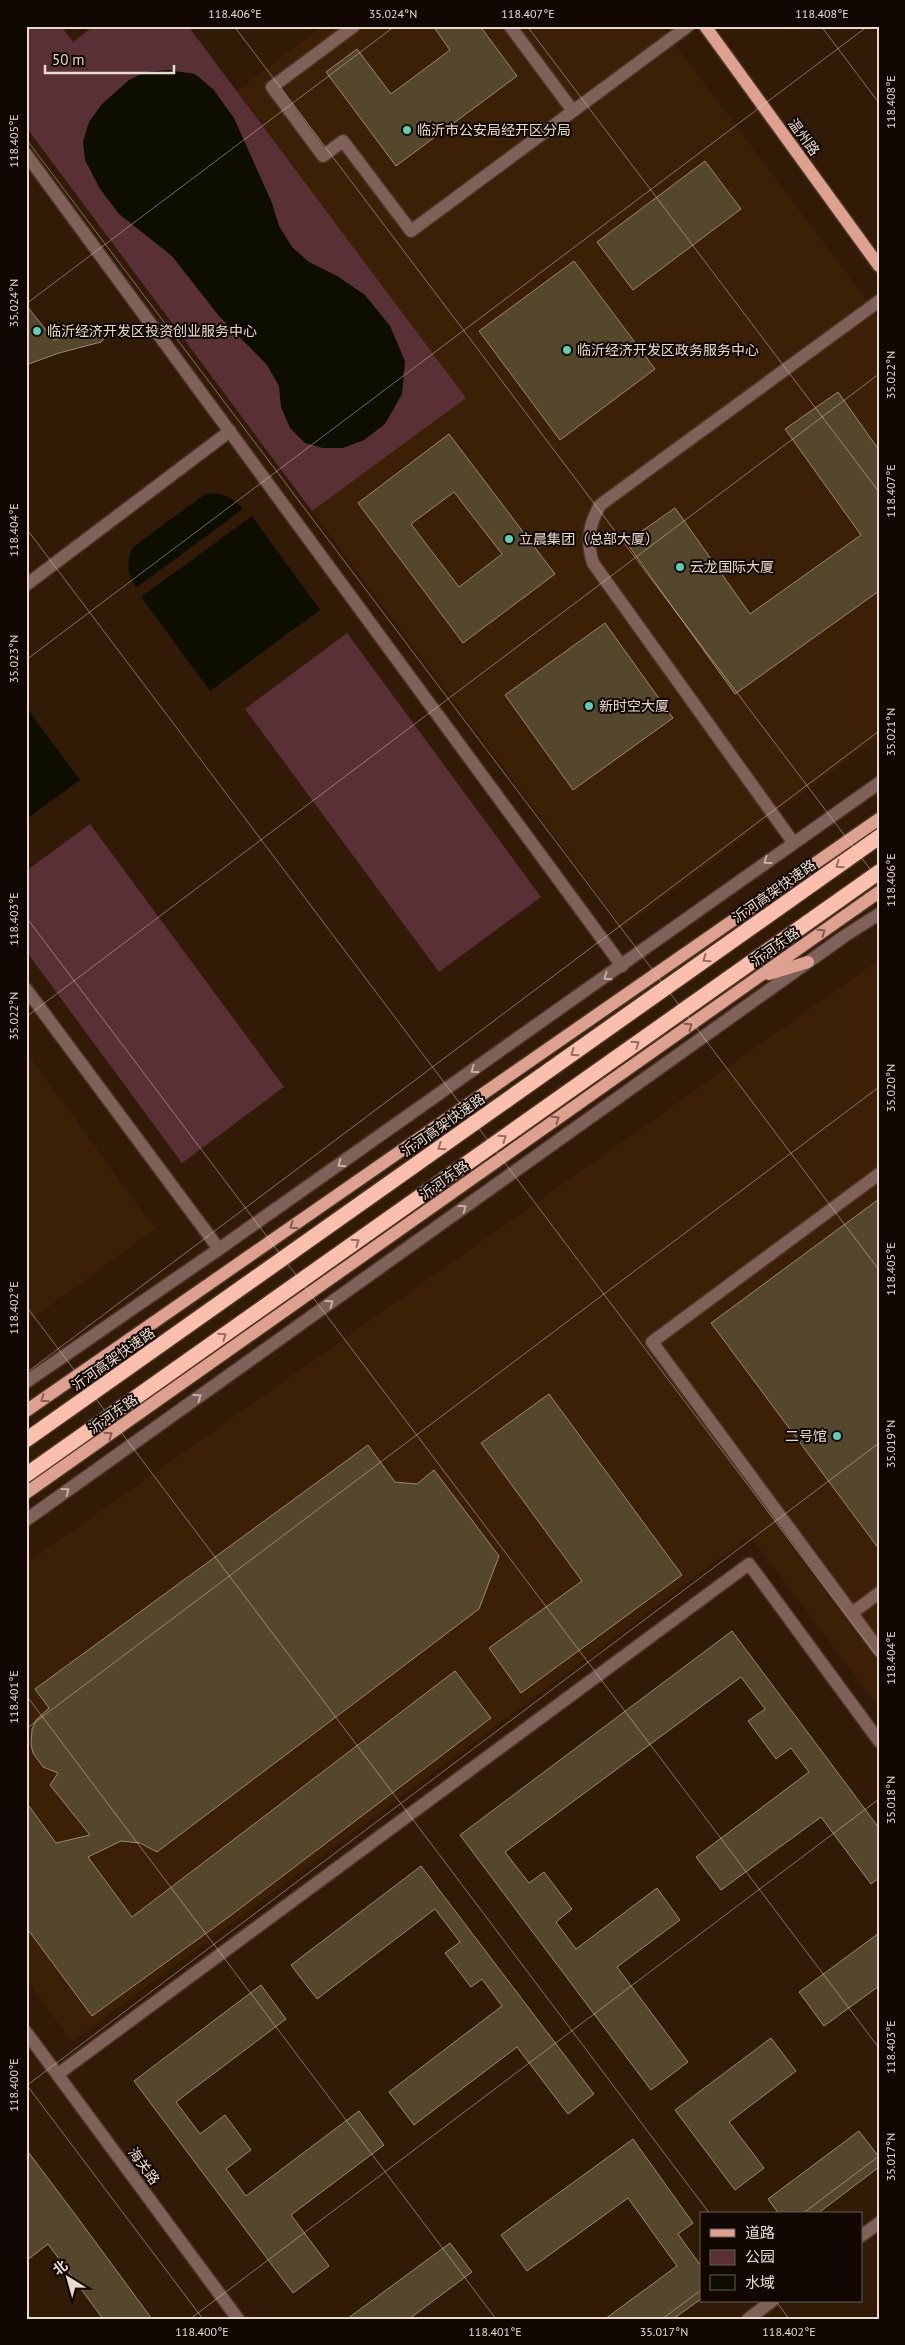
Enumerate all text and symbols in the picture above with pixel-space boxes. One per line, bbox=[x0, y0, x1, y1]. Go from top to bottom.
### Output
text: 118.406°E bbox=[208, 6, 262, 21]
text: 35.024°N bbox=[369, 6, 417, 21]
text: 118.407°E bbox=[501, 6, 555, 21]
text: 118.408°E bbox=[795, 6, 849, 21]
scale bar bbox=[45, 42, 174, 74]
text: 50 m bbox=[52, 50, 85, 69]
text: 118.408°E bbox=[883, 75, 898, 129]
text: 118.405°E bbox=[6, 114, 21, 168]
street label: 温州路 bbox=[784, 115, 824, 159]
place label: 临沂市公安局经开区分局 bbox=[417, 121, 571, 139]
marker: 临沂市公安局经开区分局 bbox=[401, 124, 413, 136]
text: 35.024°N bbox=[6, 279, 21, 327]
place label: 临沂经济开发区投资创业服务中心 bbox=[47, 322, 257, 340]
marker: 临沂经济开发区投资创业服务中心 bbox=[31, 325, 43, 337]
place label: 临沂经济开发区政务服务中心 bbox=[577, 341, 759, 359]
marker: 临沂经济开发区政务服务中心 bbox=[561, 344, 573, 356]
text: 35.022°N bbox=[883, 351, 898, 399]
text: 118.407°E bbox=[883, 464, 898, 518]
text: 118.404°E bbox=[6, 503, 21, 557]
place label: 立晨集团（总部大厦） bbox=[519, 530, 659, 548]
marker: 立晨集团（总部大厦） bbox=[503, 533, 515, 545]
place label: 云龙国际大厦 bbox=[690, 558, 774, 576]
marker: 云龙国际大厦 bbox=[674, 561, 686, 573]
text: 35.023°N bbox=[6, 635, 21, 683]
place label: 新时空大厦 bbox=[599, 697, 669, 715]
marker: 新时空大厦 bbox=[583, 700, 595, 712]
text: 35.021°N bbox=[883, 708, 898, 756]
text: 118.406°E bbox=[883, 853, 898, 907]
street label: 沂河高架快速路 bbox=[729, 856, 819, 926]
one-way arrow bbox=[764, 856, 773, 864]
one-way arrow bbox=[835, 859, 845, 868]
text: 118.403°E bbox=[6, 892, 21, 946]
street label: 沂河东路 bbox=[747, 924, 803, 970]
one-way arrow bbox=[816, 929, 826, 938]
one-way arrow bbox=[702, 953, 712, 962]
one-way arrow bbox=[603, 971, 613, 980]
text: 35.022°N bbox=[6, 992, 21, 1040]
one-way arrow bbox=[683, 1023, 693, 1032]
one-way arrow bbox=[630, 1041, 639, 1050]
one-way arrow bbox=[570, 1047, 580, 1056]
one-way arrow bbox=[470, 1064, 480, 1073]
text: 35.020°N bbox=[883, 1064, 898, 1112]
street label: 沂河高架快速路 bbox=[398, 1090, 488, 1160]
one-way arrow bbox=[551, 1116, 560, 1125]
one-way arrow bbox=[497, 1135, 507, 1144]
one-way arrow bbox=[437, 1141, 447, 1150]
street label: 沂河东路 bbox=[416, 1157, 472, 1203]
one-way arrow bbox=[337, 1158, 347, 1167]
one-way arrow bbox=[457, 1205, 467, 1214]
one-way arrow bbox=[289, 1220, 299, 1229]
one-way arrow bbox=[350, 1239, 360, 1248]
text: 118.405°E bbox=[883, 1242, 898, 1296]
text: 118.402°E bbox=[6, 1281, 21, 1335]
one-way arrow bbox=[325, 1300, 334, 1309]
street label: 沂河高架快速路 bbox=[68, 1324, 158, 1394]
one-way arrow bbox=[217, 1333, 227, 1342]
street label: 沂河东路 bbox=[85, 1391, 141, 1437]
one-way arrow bbox=[41, 1393, 50, 1402]
one-way arrow bbox=[192, 1394, 202, 1403]
text: 35.019°N bbox=[883, 1420, 898, 1468]
place label: 二号馆 bbox=[785, 1427, 827, 1445]
marker: 二号馆 bbox=[831, 1430, 843, 1442]
one-way arrow bbox=[103, 1432, 113, 1441]
one-way arrow bbox=[60, 1489, 69, 1497]
text: 118.404°E bbox=[883, 1631, 898, 1685]
text: 118.401°E bbox=[6, 1670, 21, 1724]
text: 35.018°N bbox=[883, 1776, 898, 1824]
text: 118.403°E bbox=[883, 2020, 898, 2074]
text: 118.400°E bbox=[6, 2058, 21, 2112]
text: 35.017°N bbox=[883, 2133, 898, 2181]
street label: 海关路 bbox=[124, 2144, 164, 2188]
legend bbox=[700, 2212, 862, 2302]
text: 道路 bbox=[745, 2223, 775, 2242]
text: 公园 bbox=[745, 2247, 775, 2266]
north arrow bbox=[42, 2252, 92, 2302]
text: 北 bbox=[49, 2256, 71, 2279]
text: 水域 bbox=[745, 2273, 775, 2292]
text: 118.400°E bbox=[175, 2324, 229, 2339]
text: 118.401°E bbox=[468, 2324, 522, 2339]
text: 35.017°N bbox=[640, 2324, 688, 2339]
text: 118.402°E bbox=[762, 2324, 816, 2339]

